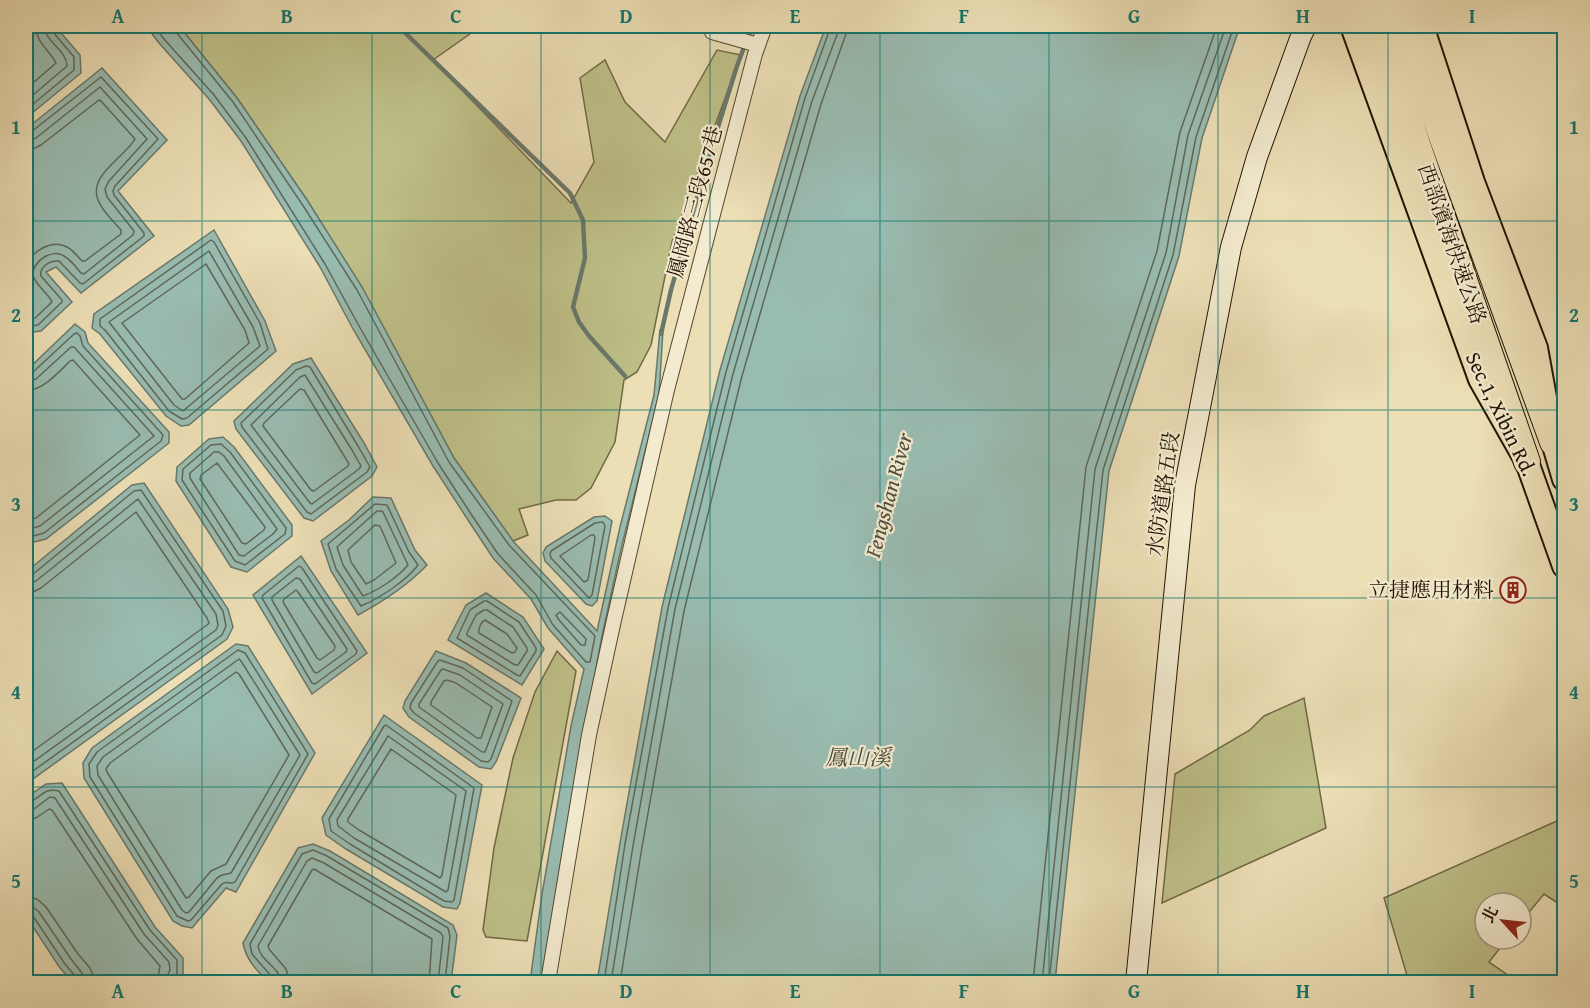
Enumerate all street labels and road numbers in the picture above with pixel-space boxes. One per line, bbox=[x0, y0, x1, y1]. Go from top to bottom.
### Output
street label: 鳳岡路三段657巷 bbox=[659, 122, 730, 281]
street label: 西部濱海快速公路 bbox=[1410, 159, 1494, 328]
street label: Sec.1, Xibin Rd. bbox=[1458, 346, 1545, 481]
street label: 水防道路五段 bbox=[1138, 429, 1187, 558]

